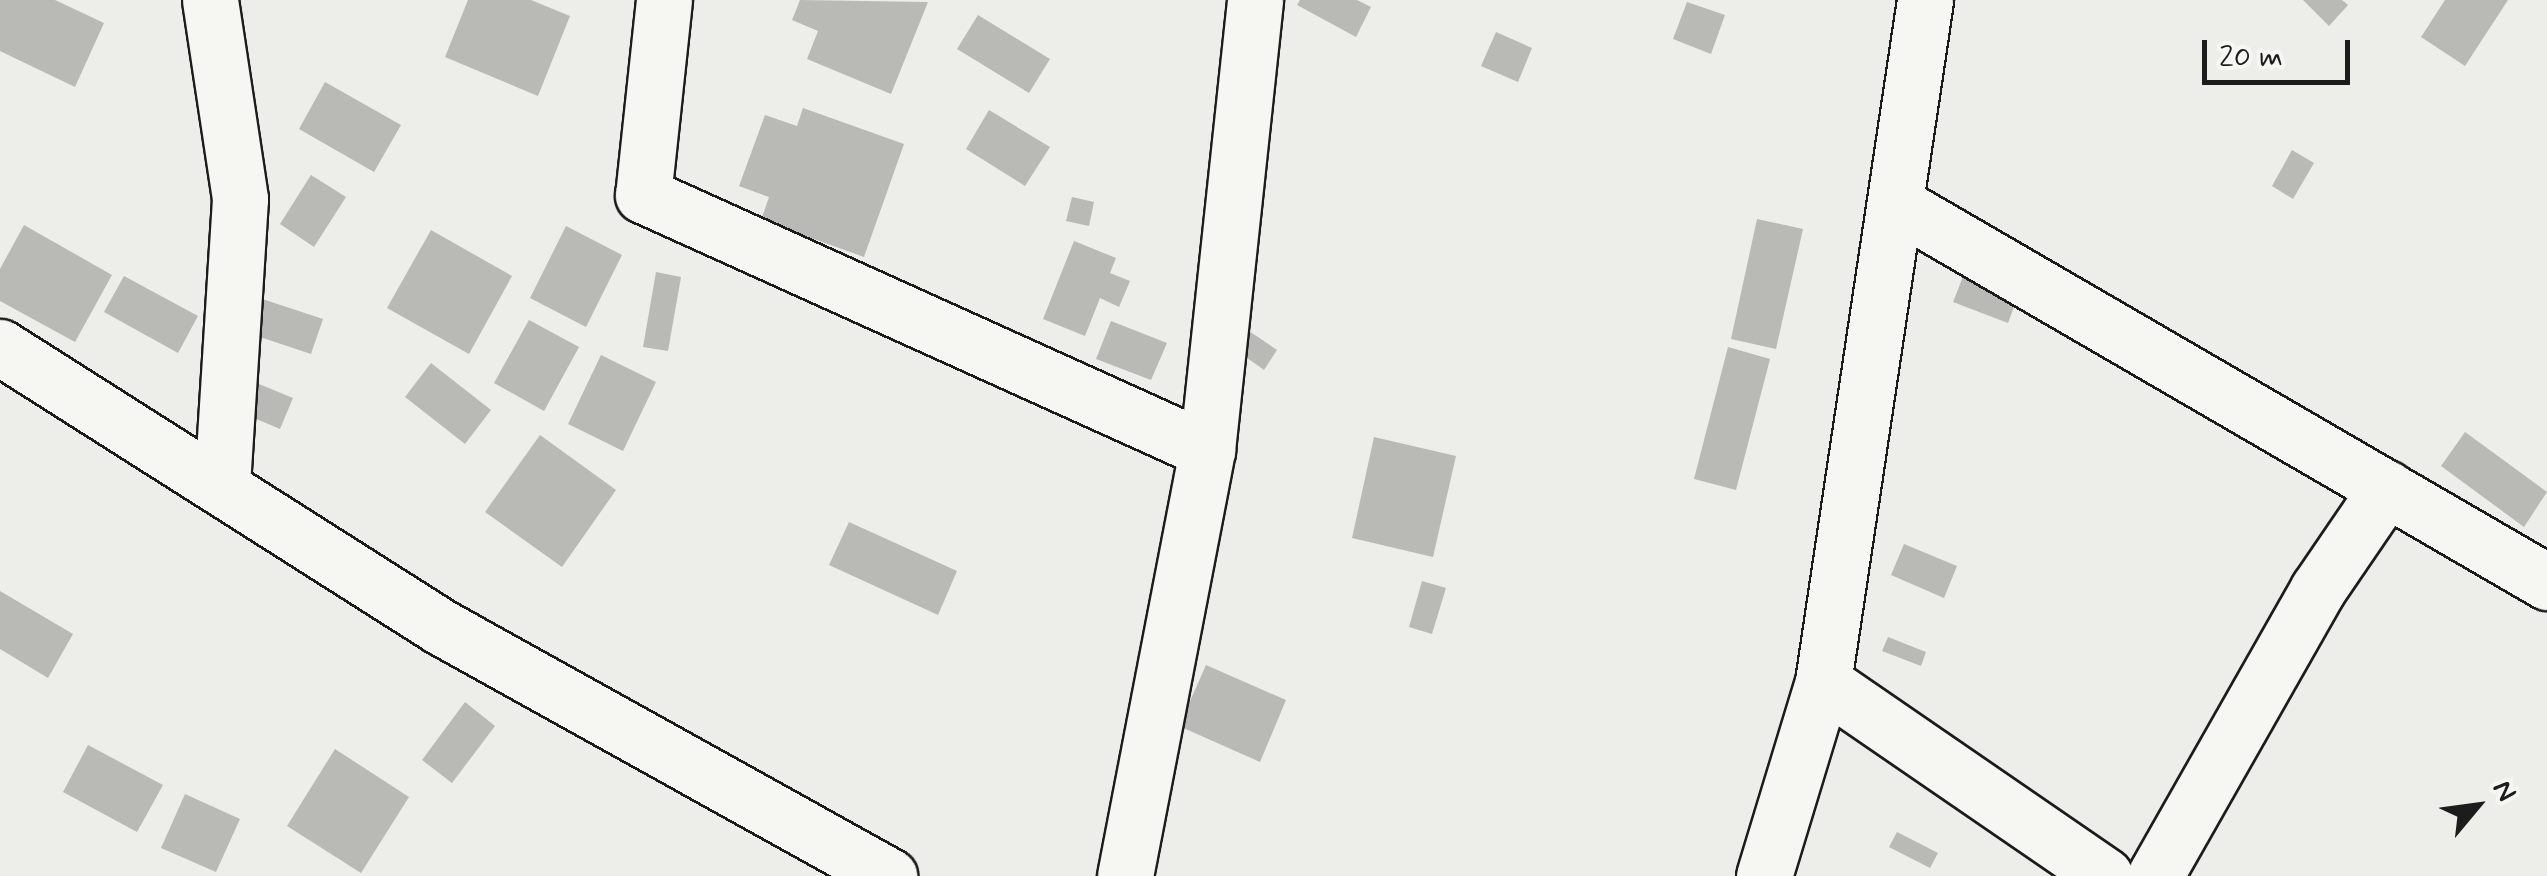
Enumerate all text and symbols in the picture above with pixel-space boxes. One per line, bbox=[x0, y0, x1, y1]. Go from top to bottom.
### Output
scale bar bbox=[2207, 20, 2354, 82]
text: 20 m bbox=[2219, 38, 2283, 77]
north arrow bbox=[2427, 756, 2527, 856]
text: N bbox=[2483, 774, 2524, 808]

